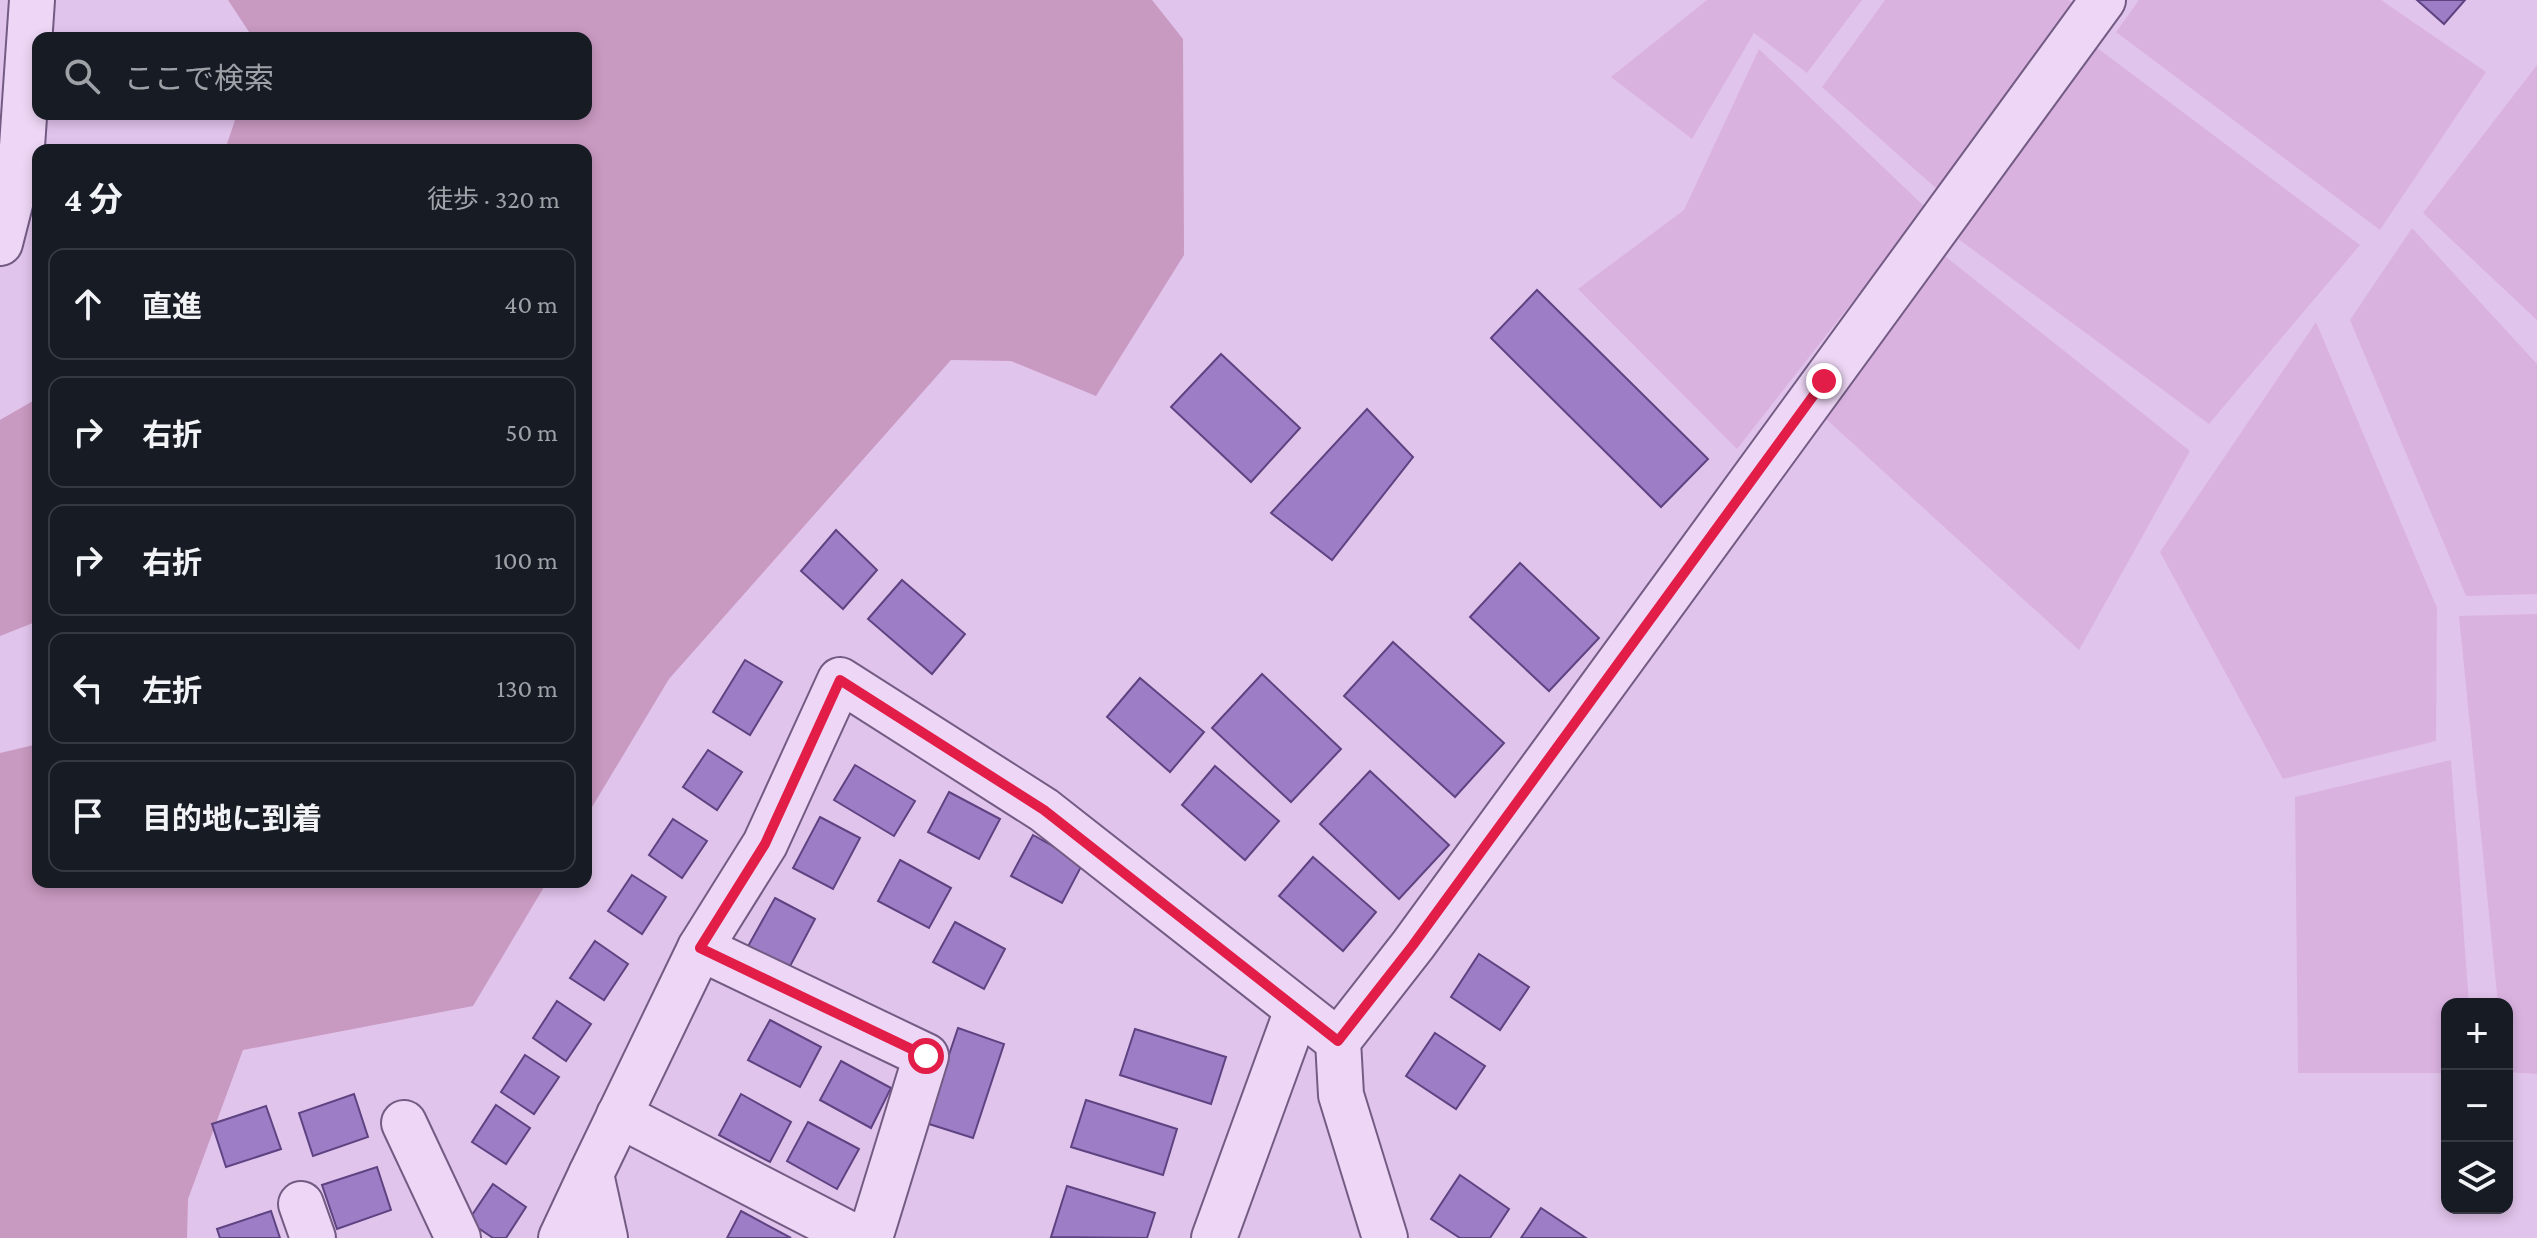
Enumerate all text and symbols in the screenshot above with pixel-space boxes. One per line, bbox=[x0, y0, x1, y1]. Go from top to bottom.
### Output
search box bbox=[32, 32, 592, 120]
icon: search bbox=[60, 54, 104, 98]
text: ここで検索 bbox=[124, 62, 274, 95]
text: 4 分 bbox=[64, 181, 123, 218]
text: 徒歩 · 320 m bbox=[427, 185, 560, 214]
icon: ahead bbox=[66, 282, 110, 326]
text: 直進 bbox=[142, 290, 202, 323]
text: 40 m bbox=[504, 290, 558, 319]
route end bbox=[1806, 363, 1842, 399]
icon: right bbox=[66, 410, 110, 454]
text: 右折 bbox=[142, 418, 202, 451]
text: 50 m bbox=[505, 418, 558, 447]
icon: right bbox=[66, 538, 110, 582]
text: 右折 bbox=[142, 546, 202, 579]
text: 100 m bbox=[494, 546, 558, 575]
icon: left bbox=[66, 666, 110, 710]
text: 左折 bbox=[142, 674, 202, 707]
text: 130 m bbox=[497, 674, 558, 703]
icon: arrive bbox=[66, 794, 110, 838]
text: 目的地に到着 bbox=[142, 802, 322, 835]
map controls bbox=[2441, 998, 2513, 1214]
button: + bbox=[2441, 998, 2513, 1070]
route start bbox=[908, 1038, 944, 1074]
button: − bbox=[2441, 1070, 2513, 1142]
button: layers bbox=[2441, 1142, 2513, 1214]

